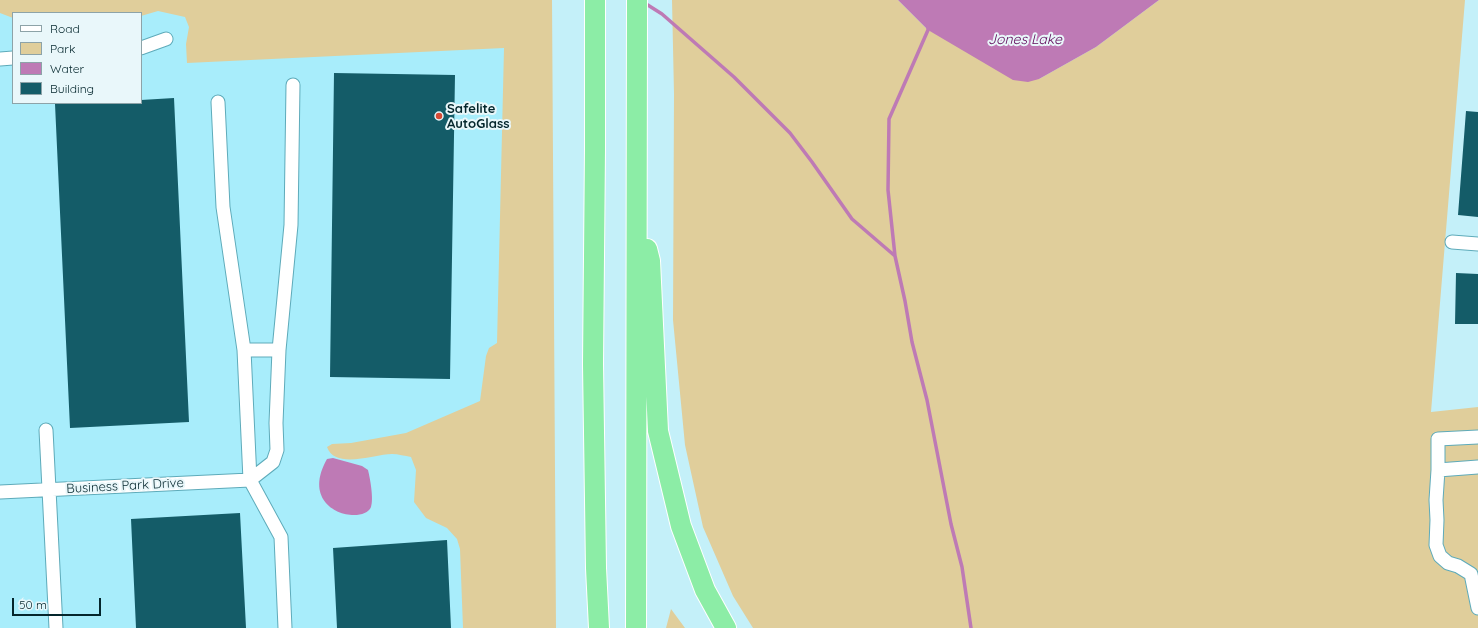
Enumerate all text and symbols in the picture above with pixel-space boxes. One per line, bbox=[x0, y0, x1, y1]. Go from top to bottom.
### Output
legend bbox=[12, 12, 142, 104]
text: Road bbox=[50, 21, 80, 36]
water label: Jones Lake bbox=[988, 32, 1062, 48]
text: Park bbox=[50, 41, 75, 56]
text: Water bbox=[50, 61, 84, 76]
text: Building bbox=[50, 81, 94, 96]
place label: Safelite AutoGlass bbox=[447, 101, 509, 132]
marker: Safelite AutoGlass bbox=[434, 111, 444, 121]
street label: Business Park Drive bbox=[66, 475, 184, 497]
scale bar bbox=[14, 590, 103, 616]
text: 50 m bbox=[19, 597, 47, 612]

